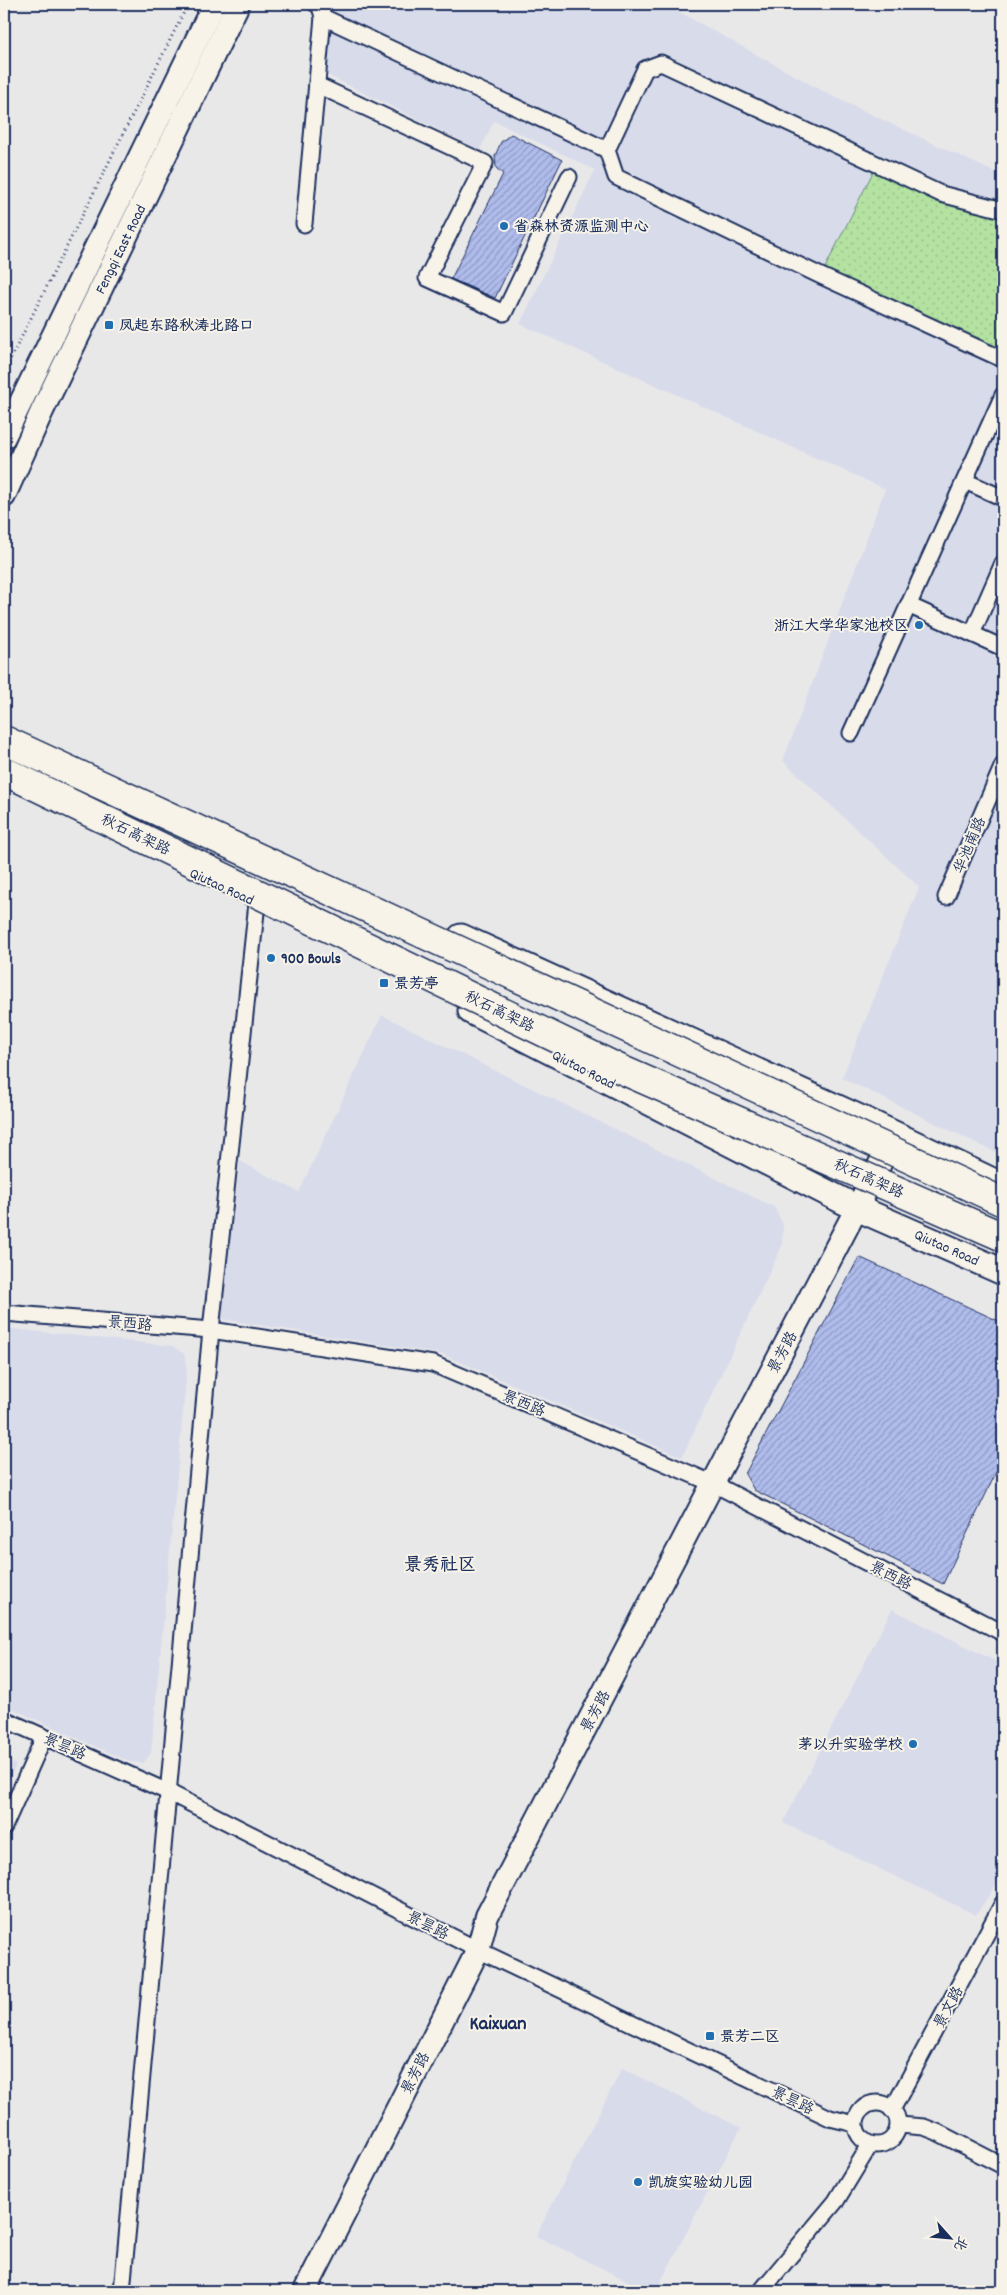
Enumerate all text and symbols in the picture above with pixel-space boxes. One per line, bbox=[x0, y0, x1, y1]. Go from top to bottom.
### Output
street label: Fengqi East Road bbox=[91, 202, 153, 298]
place label: 省森林资源监测中心 bbox=[514, 217, 649, 239]
marker: 省森林资源监测中心 bbox=[498, 220, 510, 232]
place label: 凤起东路秋涛北路口 bbox=[119, 316, 254, 338]
marker: 凤起东路秋涛北路口 bbox=[103, 319, 115, 331]
place label: 浙江大学华家池校区 bbox=[774, 616, 909, 638]
marker: 浙江大学华家池校区 bbox=[913, 619, 925, 631]
street label: 秋石高架路 bbox=[97, 809, 174, 862]
street label: 华池南路 bbox=[949, 814, 993, 878]
street label: Qiutao Road bbox=[185, 863, 257, 912]
place label: 900 Bowls bbox=[281, 949, 341, 971]
marker: 900 Bowls bbox=[265, 952, 277, 964]
place label: 景芳亭 bbox=[394, 974, 439, 996]
marker: 景芳亭 bbox=[378, 977, 390, 989]
street label: 秋石高架路 bbox=[461, 986, 538, 1039]
street label: Qiutao Road bbox=[547, 1045, 619, 1096]
street label: 秋石高架路 bbox=[829, 1155, 907, 1205]
street label: Qiutao Road bbox=[910, 1225, 982, 1273]
street label: 景西路 bbox=[106, 1312, 153, 1338]
street label: 景芳路 bbox=[763, 1328, 804, 1378]
street label: 景西路 bbox=[498, 1386, 548, 1424]
district label: 景秀社区 bbox=[404, 1554, 476, 1579]
street label: 景西路 bbox=[865, 1557, 915, 1597]
street label: 景芳路 bbox=[576, 1687, 617, 1737]
street label: 景昙路 bbox=[39, 1729, 89, 1767]
place label: 茅以升实验学校 bbox=[798, 1735, 903, 1757]
marker: 茅以升实验学校 bbox=[907, 1738, 919, 1750]
street label: 景昙路 bbox=[402, 1907, 452, 1947]
street label: 景文路 bbox=[929, 1983, 970, 2033]
district label: Kaixuan bbox=[470, 2011, 526, 2039]
place label: 景芳二区 bbox=[720, 2027, 780, 2049]
marker: 景芳二区 bbox=[704, 2030, 716, 2042]
street label: 景芳路 bbox=[397, 2049, 437, 2099]
street label: 景昙路 bbox=[767, 2082, 817, 2122]
place label: 凯旋实验幼儿园 bbox=[648, 2173, 753, 2195]
marker: 凯旋实验幼儿园 bbox=[632, 2176, 644, 2188]
north arrow bbox=[924, 2212, 974, 2262]
text: 北 bbox=[948, 2232, 972, 2254]

